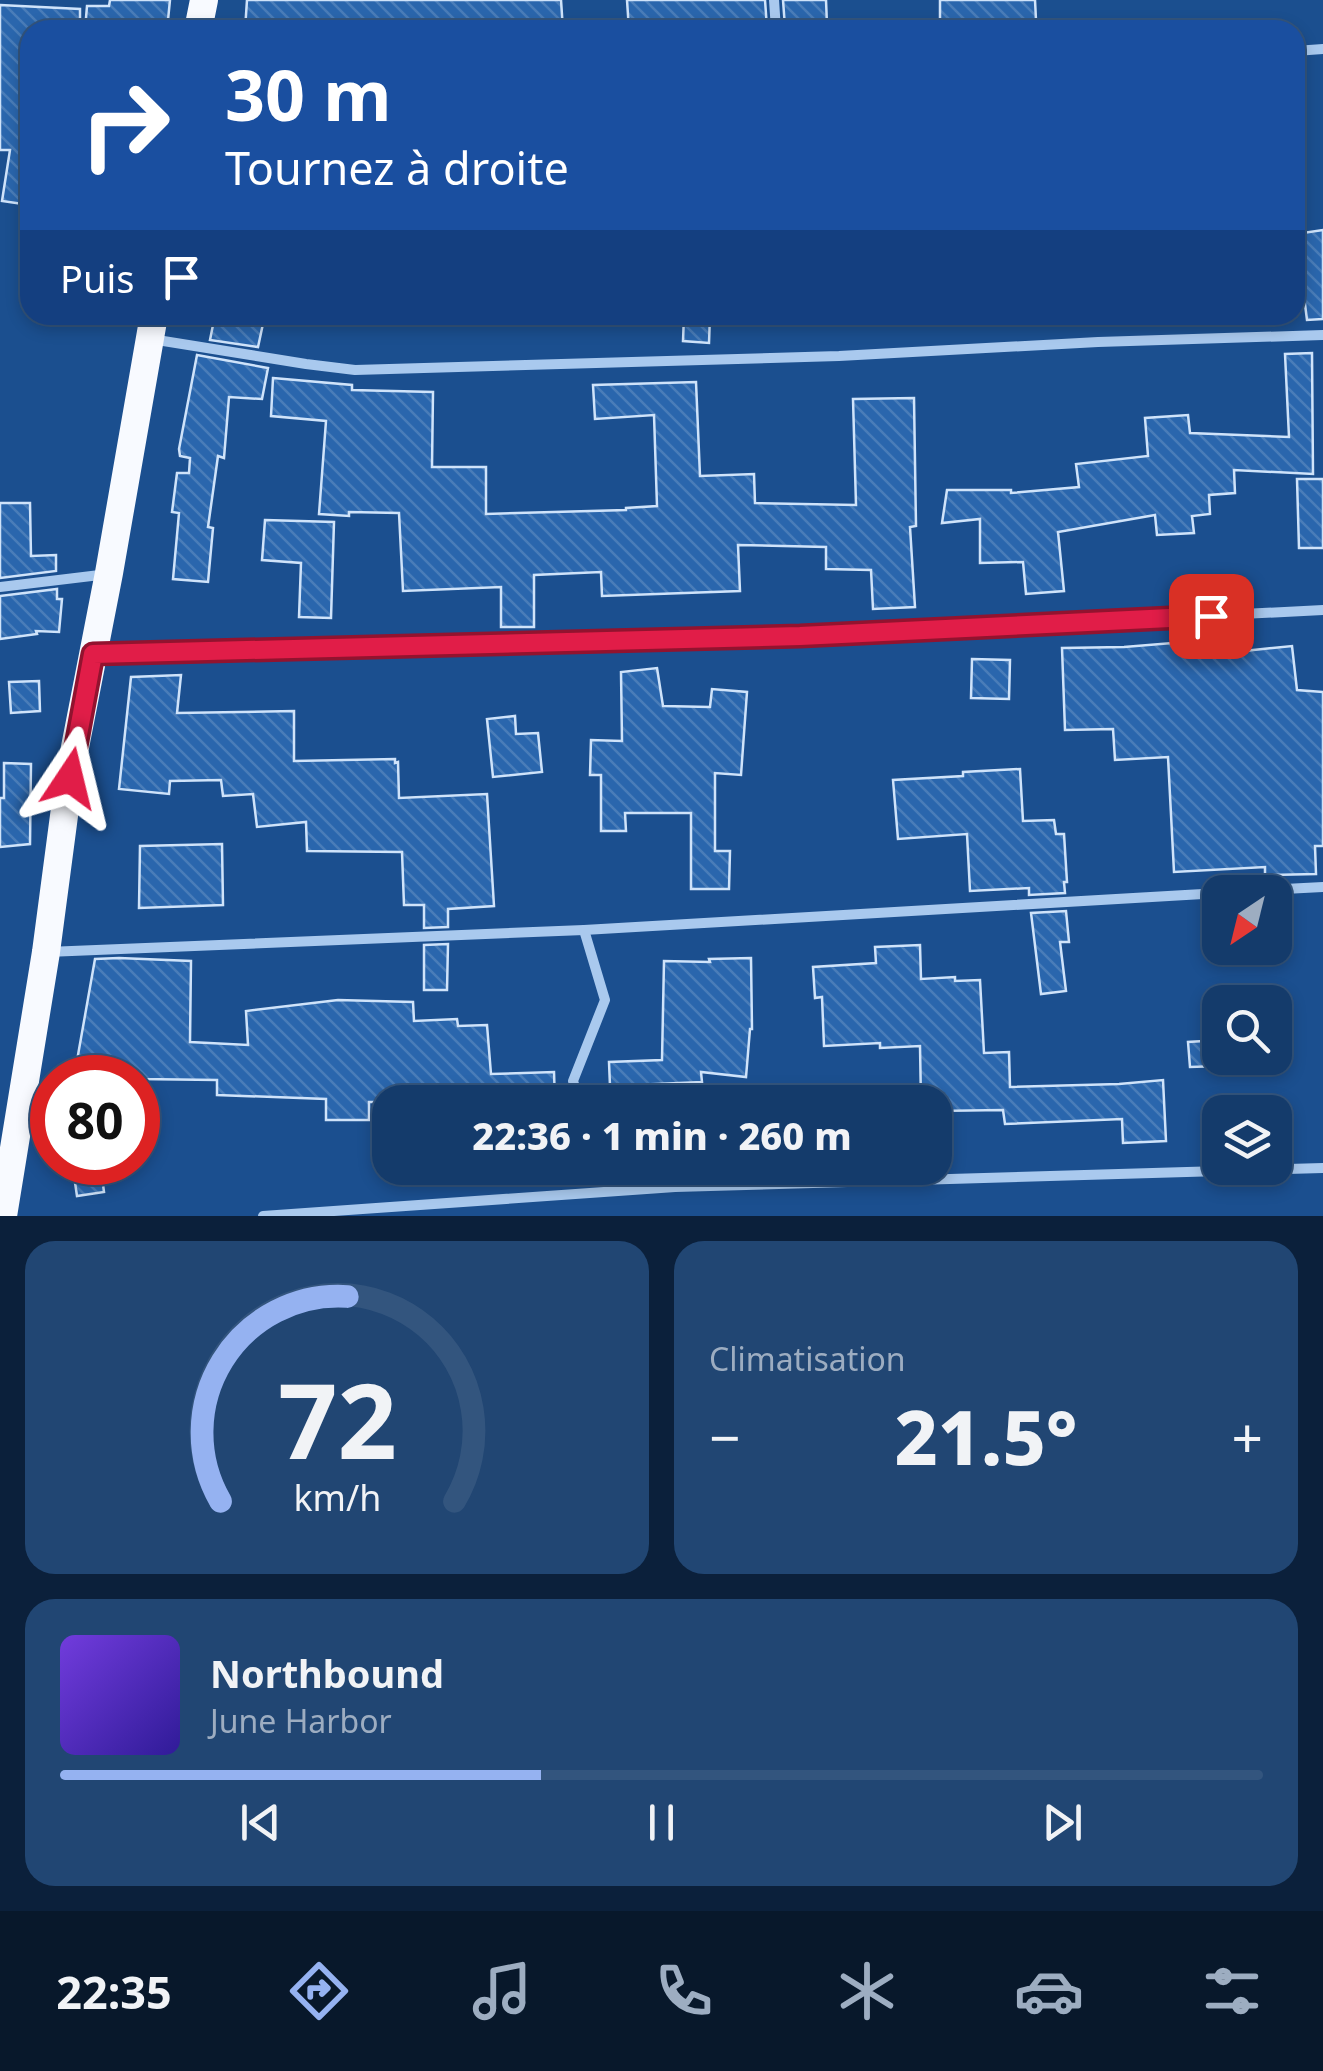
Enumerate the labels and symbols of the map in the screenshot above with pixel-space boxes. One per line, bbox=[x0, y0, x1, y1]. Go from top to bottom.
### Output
pin bbox=[1169, 574, 1254, 659]
position arrow bbox=[18, 726, 122, 830]
north arrow bbox=[1202, 875, 1292, 965]
speed limit sign: 80 bbox=[30, 1055, 160, 1185]

